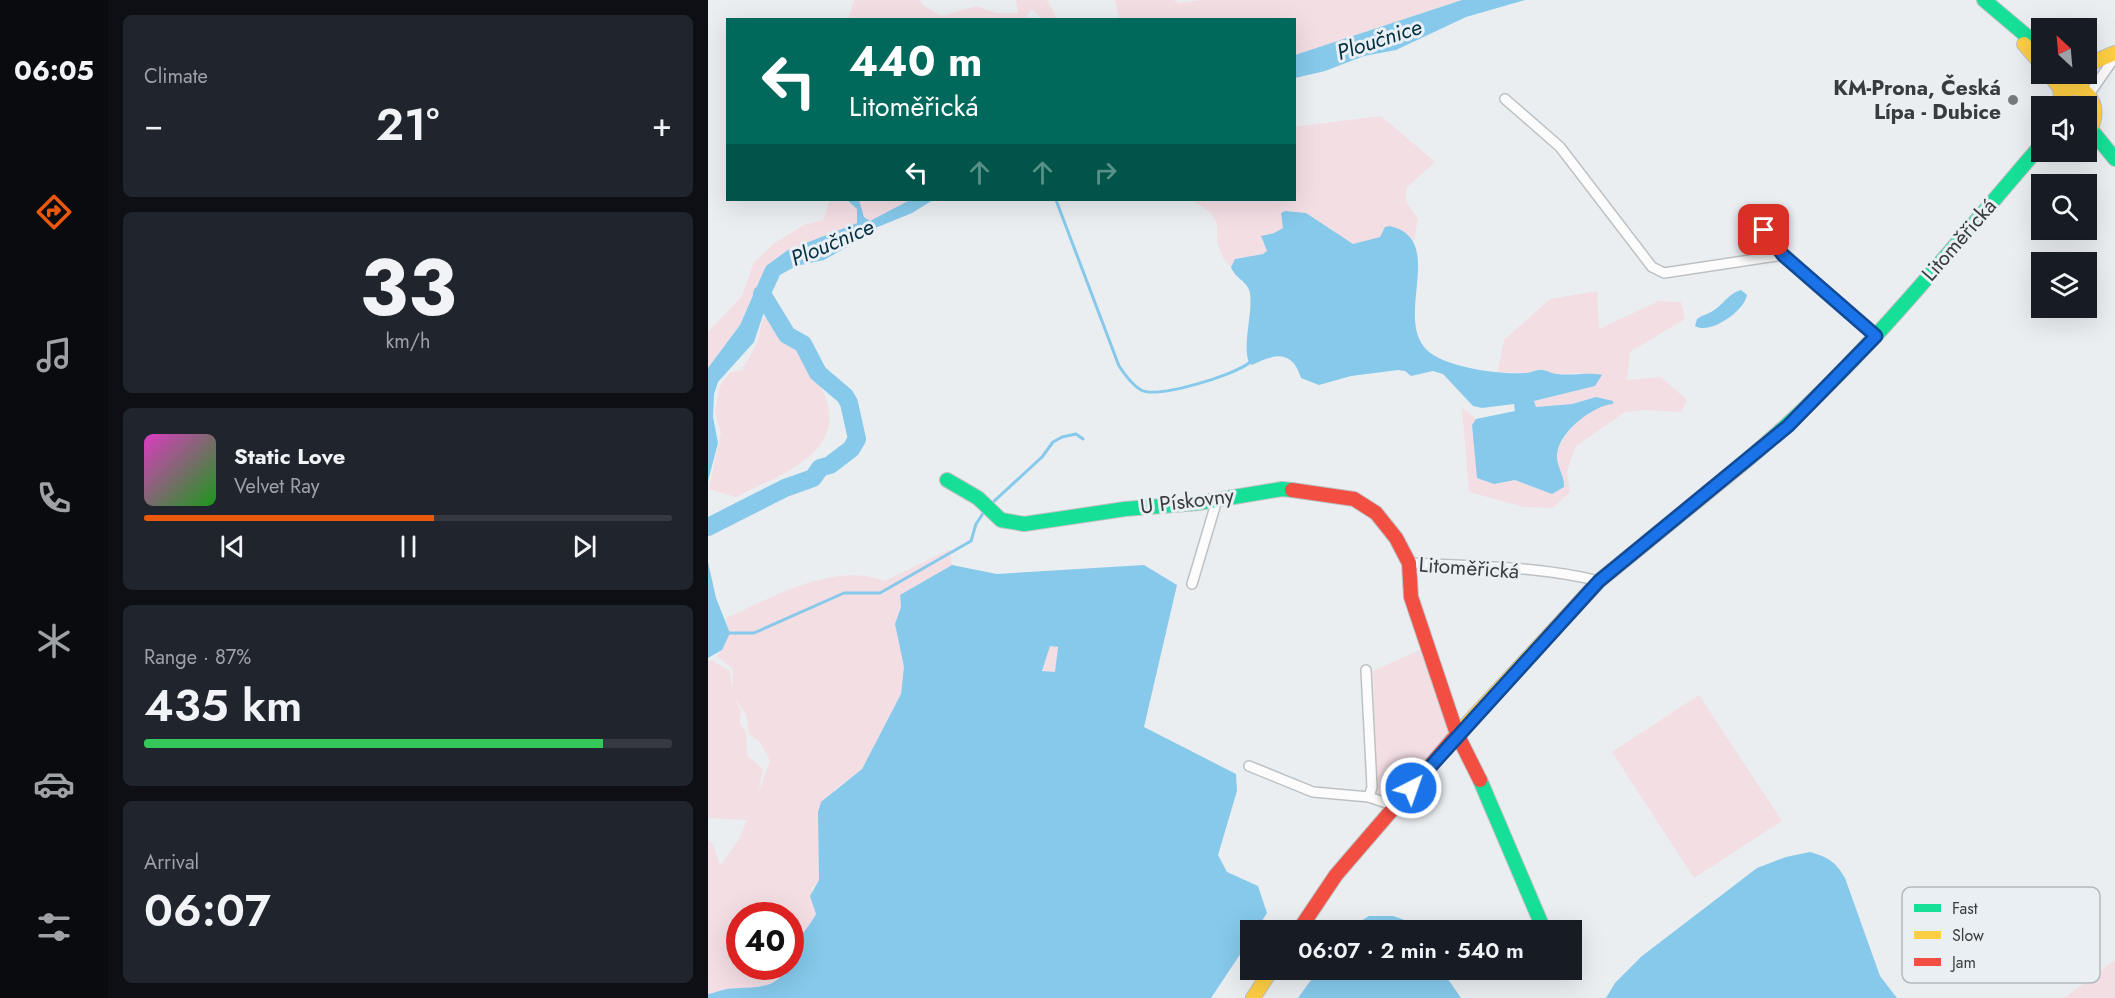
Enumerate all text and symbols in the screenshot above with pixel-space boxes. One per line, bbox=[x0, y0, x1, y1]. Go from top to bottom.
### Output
water label: Ploučnice bbox=[1332, 10, 1426, 68]
north arrow bbox=[2031, 18, 2097, 84]
map controls bbox=[2031, 18, 2097, 318]
text: 440 m bbox=[849, 31, 982, 92]
icon: left bbox=[750, 42, 828, 120]
text: 06:05 bbox=[14, 51, 94, 90]
text: Climate bbox=[144, 62, 208, 91]
place label: KM-Prona, Česká Lípa - Dubice bbox=[1833, 73, 2001, 127]
text: Litoměřická bbox=[849, 87, 979, 126]
text: 21° bbox=[376, 92, 439, 157]
marker: KM-Prona, Česká Lípa - Dubice bbox=[2006, 93, 2020, 107]
button: sound bbox=[2031, 96, 2097, 162]
text: − bbox=[144, 101, 163, 148]
text: + bbox=[652, 101, 672, 148]
icon: left bbox=[900, 156, 933, 189]
icon: ahead bbox=[963, 156, 996, 189]
icon: ahead bbox=[1026, 156, 1059, 189]
icon: right bbox=[1089, 156, 1122, 189]
button: search bbox=[2031, 174, 2097, 240]
icon: directions bbox=[33, 191, 75, 233]
street label: Litoměřická bbox=[1915, 192, 2003, 288]
pin bbox=[1738, 204, 1789, 255]
water label: Ploučnice bbox=[785, 210, 879, 274]
icon: arrive bbox=[1747, 213, 1780, 246]
text: 33 bbox=[360, 232, 456, 344]
button: layers bbox=[2031, 252, 2097, 318]
text: km/h bbox=[385, 327, 431, 356]
icon: music bbox=[33, 334, 75, 376]
text: Static Love bbox=[234, 440, 345, 472]
text: Velvet Ray bbox=[234, 472, 320, 501]
icon: phone bbox=[33, 477, 75, 519]
street label: U Pískovny bbox=[1138, 480, 1236, 522]
icon: previous bbox=[216, 530, 249, 563]
icon: pause bbox=[392, 530, 425, 563]
icon: next bbox=[568, 530, 601, 563]
street label: Litoměřická bbox=[1418, 550, 1520, 586]
icon: climate bbox=[33, 620, 75, 662]
text: Range · 87% bbox=[144, 643, 251, 672]
text: 435 km bbox=[144, 673, 302, 738]
position arrow bbox=[1379, 756, 1443, 820]
icon: car bbox=[33, 763, 75, 805]
text: Arrival bbox=[144, 848, 199, 877]
text: 06:07 bbox=[144, 878, 271, 943]
legend bbox=[1902, 887, 2100, 983]
text: Fast bbox=[1952, 897, 1978, 920]
speed limit sign: 40 bbox=[726, 902, 804, 980]
icon: filters bbox=[33, 906, 75, 948]
text: Slow bbox=[1952, 924, 1984, 947]
text: 06:07 · 2 min · 540 m bbox=[1298, 934, 1524, 966]
text: Jam bbox=[1950, 951, 1976, 974]

